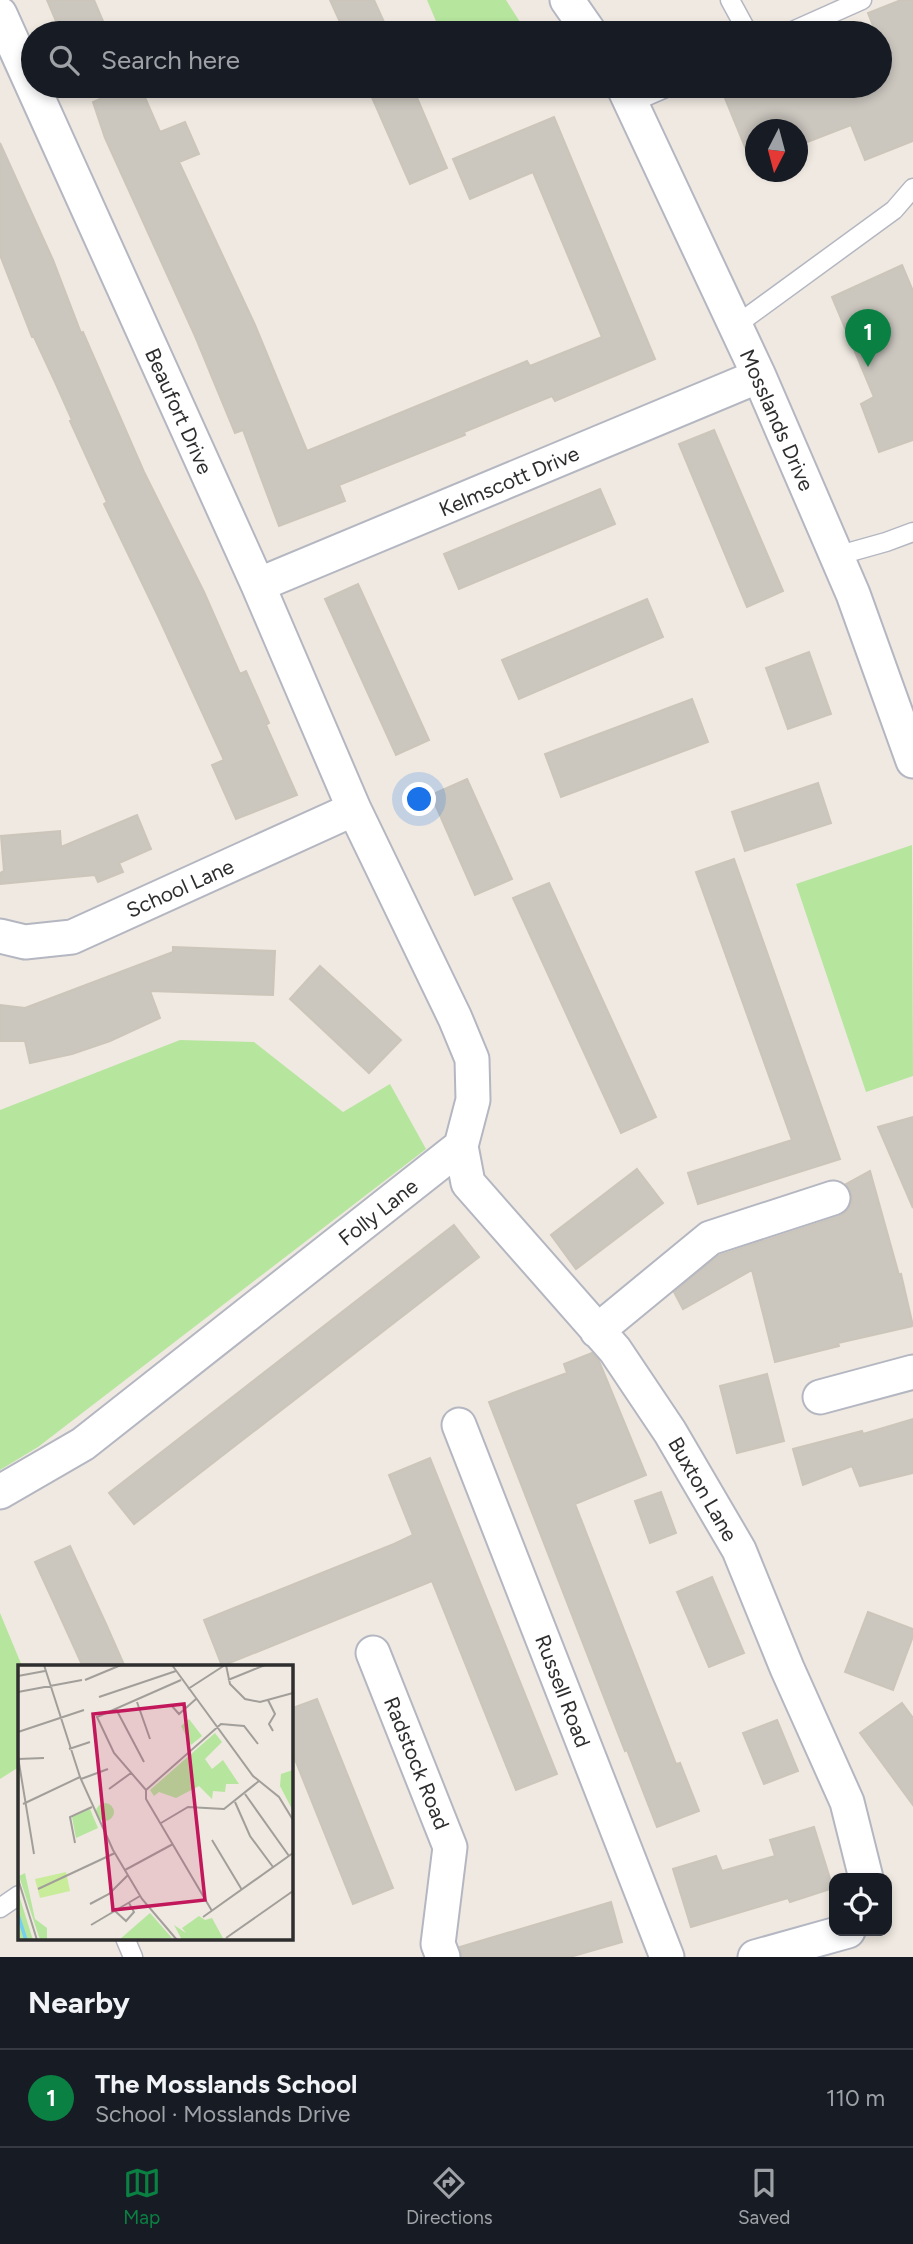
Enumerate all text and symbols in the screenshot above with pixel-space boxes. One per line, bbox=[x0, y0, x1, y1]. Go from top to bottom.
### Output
search box bbox=[21, 21, 892, 98]
icon: search bbox=[45, 41, 83, 79]
text: Search here bbox=[101, 44, 240, 76]
north arrow bbox=[745, 119, 808, 182]
pin: 1 bbox=[845, 309, 891, 367]
street label: Beaufort Drive bbox=[140, 344, 218, 478]
street label: Mosslands Drive bbox=[735, 345, 819, 495]
street label: Kelmscott Drive bbox=[435, 440, 583, 522]
your location bbox=[402, 782, 436, 816]
street label: School Lane bbox=[122, 853, 238, 923]
street label: Folly Lane bbox=[333, 1173, 423, 1251]
street label: Buxton Lane bbox=[663, 1432, 743, 1546]
street label: Russell Road bbox=[530, 1631, 596, 1751]
inset map bbox=[18, 1665, 292, 1940]
street label: Radstock Road bbox=[379, 1693, 455, 1833]
map controls bbox=[829, 1873, 892, 1936]
button: locate bbox=[829, 1873, 892, 1936]
text: Nearby bbox=[28, 1984, 130, 2021]
text: The Mosslands School bbox=[95, 2068, 357, 2100]
text: 1 bbox=[46, 2084, 56, 2112]
text: 110 m bbox=[826, 2084, 885, 2112]
text: School · Mosslands Drive bbox=[95, 2100, 350, 2128]
tab: Map bbox=[123, 2164, 161, 2229]
tab: Directions bbox=[406, 2164, 493, 2229]
tab: Saved bbox=[738, 2164, 790, 2229]

